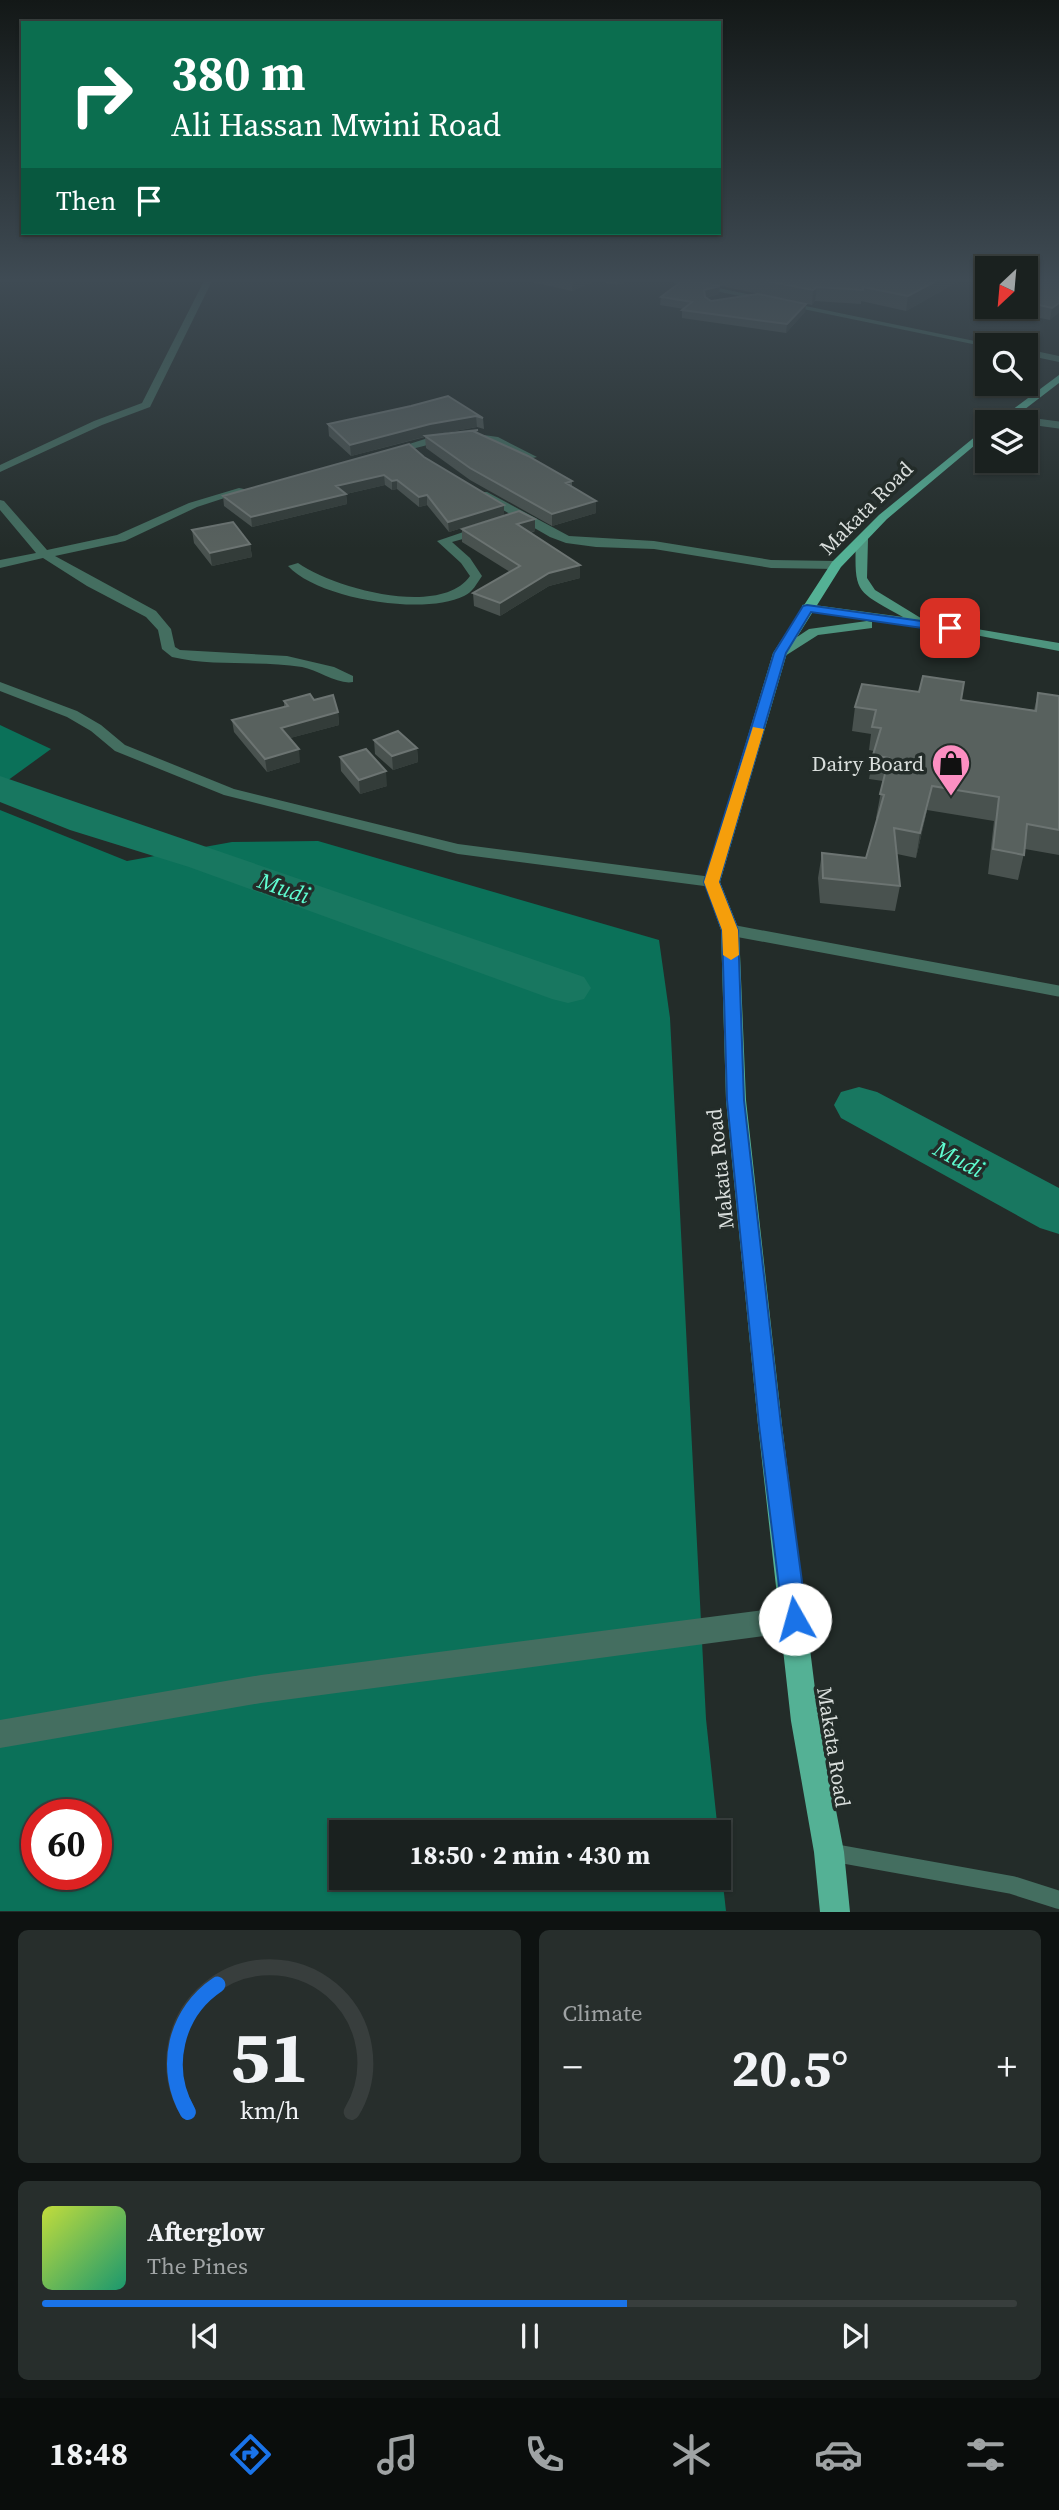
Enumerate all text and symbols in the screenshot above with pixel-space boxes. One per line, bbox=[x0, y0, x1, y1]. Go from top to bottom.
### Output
text: 380 m bbox=[171, 39, 306, 106]
icon: right bbox=[56, 49, 147, 140]
text: Ali Hassan Mwini Road bbox=[171, 103, 501, 147]
icon: arrive bbox=[130, 182, 168, 220]
text: Then bbox=[56, 183, 116, 219]
north arrow bbox=[975, 256, 1038, 318]
map controls bbox=[975, 256, 1038, 473]
button: search bbox=[975, 333, 1038, 396]
button: layers bbox=[975, 410, 1038, 473]
street label: Makata Road bbox=[813, 455, 919, 561]
pin bbox=[920, 598, 980, 658]
icon: arrive bbox=[931, 609, 969, 647]
shop icon: Dairy Board bbox=[930, 742, 972, 797]
place label: Dairy Board bbox=[812, 749, 924, 778]
water label: Mudi bbox=[253, 864, 314, 912]
street label: Makata Road bbox=[699, 1107, 741, 1231]
water label: Mudi bbox=[927, 1132, 990, 1185]
position arrow bbox=[758, 1582, 832, 1656]
street label: Makata Road bbox=[810, 1685, 858, 1809]
speed limit sign: 60 bbox=[21, 1799, 112, 1890]
text: 18:50 · 2 min · 430 m bbox=[410, 1837, 650, 1873]
text: Climate bbox=[563, 1997, 642, 2029]
text: 51 bbox=[230, 2008, 309, 2107]
text: 20.5° bbox=[731, 2032, 848, 2103]
text: − bbox=[563, 2041, 583, 2093]
text: + bbox=[997, 2041, 1017, 2093]
text: km/h bbox=[239, 2093, 299, 2127]
text: Afterglow bbox=[147, 2214, 265, 2250]
text: The Pines bbox=[147, 2250, 248, 2282]
icon: previous bbox=[186, 2317, 224, 2355]
icon: pause bbox=[511, 2317, 549, 2355]
icon: next bbox=[836, 2317, 874, 2355]
icon: directions bbox=[226, 2430, 275, 2479]
icon: music bbox=[373, 2430, 422, 2479]
icon: phone bbox=[520, 2430, 569, 2479]
icon: climate bbox=[667, 2430, 716, 2479]
icon: car bbox=[814, 2430, 863, 2479]
icon: filters bbox=[961, 2430, 1010, 2479]
text: 18:48 bbox=[49, 2432, 128, 2476]

